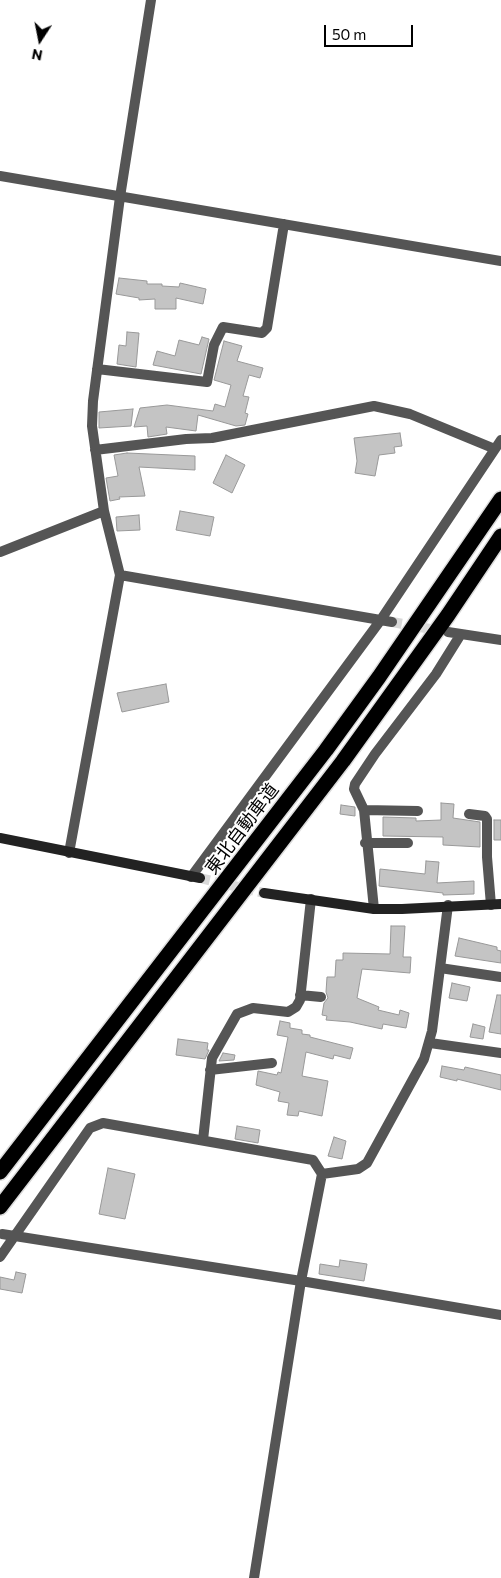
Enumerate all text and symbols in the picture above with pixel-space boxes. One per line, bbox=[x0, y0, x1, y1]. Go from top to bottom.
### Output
north arrow bbox=[15, 15, 65, 65]
scale bar bbox=[326, 15, 415, 47]
text: 50 m bbox=[332, 25, 366, 43]
text: N bbox=[30, 46, 44, 65]
street label: 東北自動車道 bbox=[201, 779, 283, 879]

